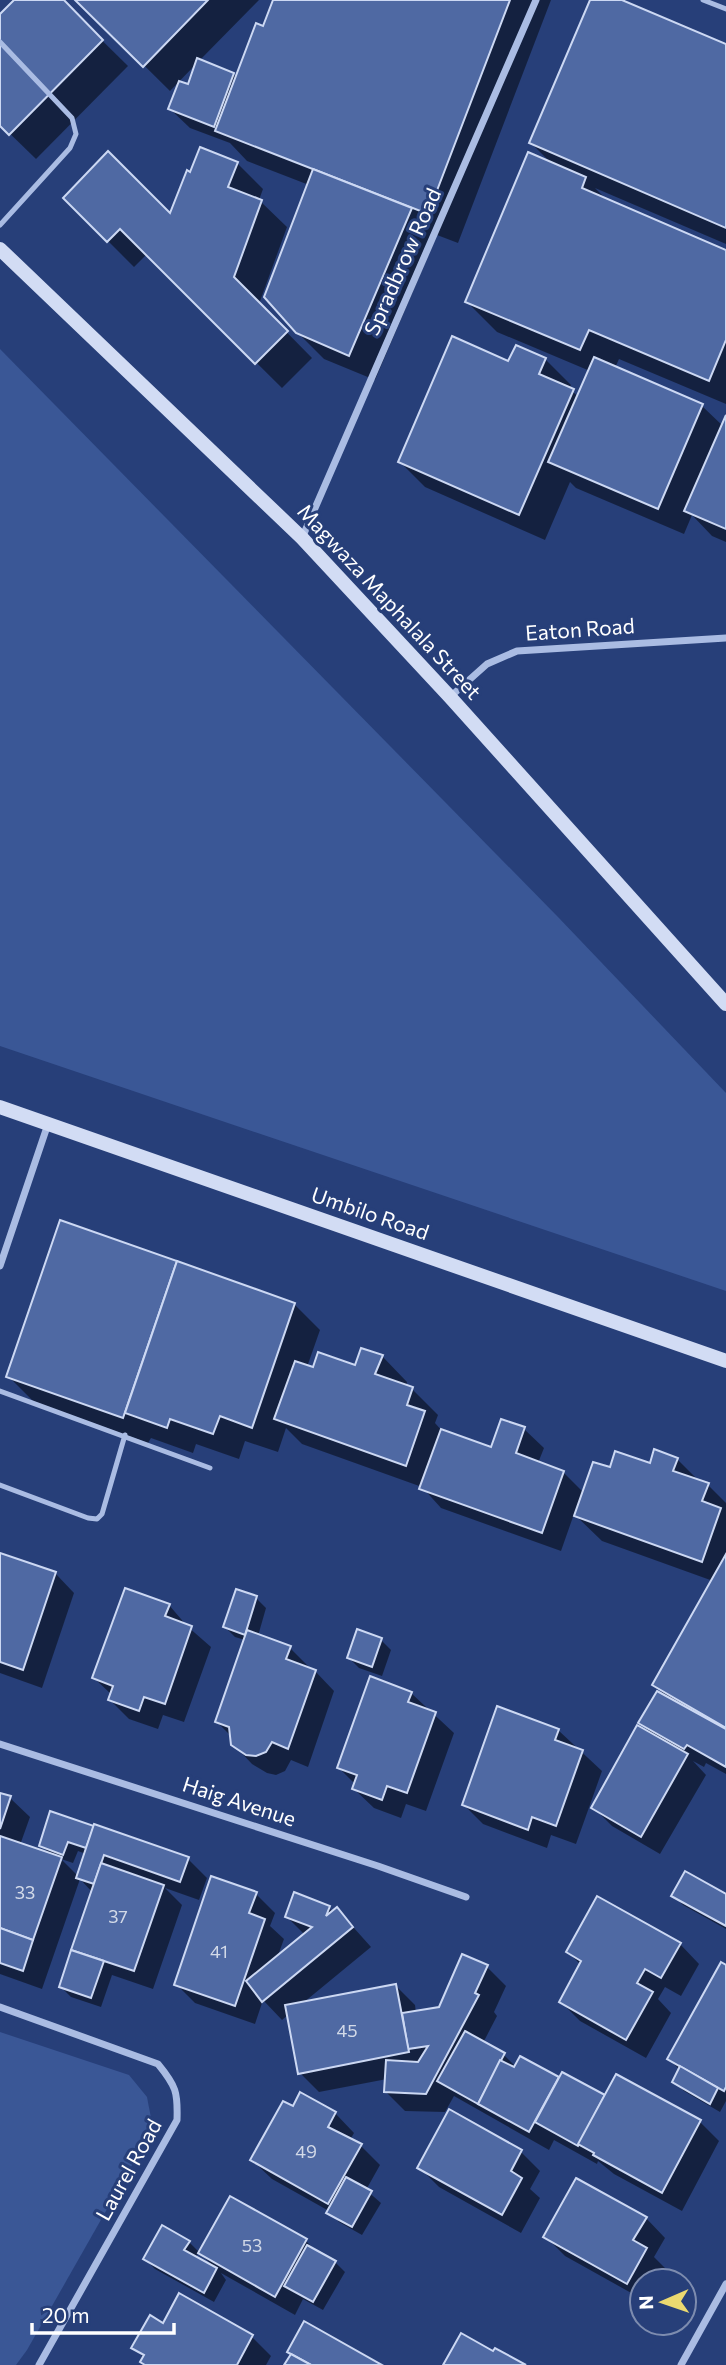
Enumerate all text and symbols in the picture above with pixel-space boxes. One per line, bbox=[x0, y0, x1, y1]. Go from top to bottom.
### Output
street label: Spradbrow Road bbox=[358, 184, 445, 339]
street label: Magwaza Maphalala Street bbox=[293, 498, 487, 704]
street label: Eaton Road bbox=[524, 612, 635, 645]
street label: Umbilo Road bbox=[309, 1181, 432, 1244]
street label: Haig Avenue bbox=[180, 1771, 299, 1831]
house number: 33 bbox=[15, 1881, 35, 1903]
house number: 37 bbox=[108, 1905, 128, 1927]
house number: 41 bbox=[210, 1940, 228, 1962]
house number: 45 bbox=[336, 2019, 358, 2041]
street label: Laurel Road bbox=[90, 2114, 166, 2224]
house number: 49 bbox=[295, 2140, 317, 2162]
house number: 53 bbox=[242, 2234, 262, 2256]
north arrow bbox=[628, 2267, 698, 2337]
scale bar bbox=[32, 2292, 173, 2336]
text: N bbox=[634, 2295, 657, 2310]
text: 20 m bbox=[42, 2302, 90, 2327]

